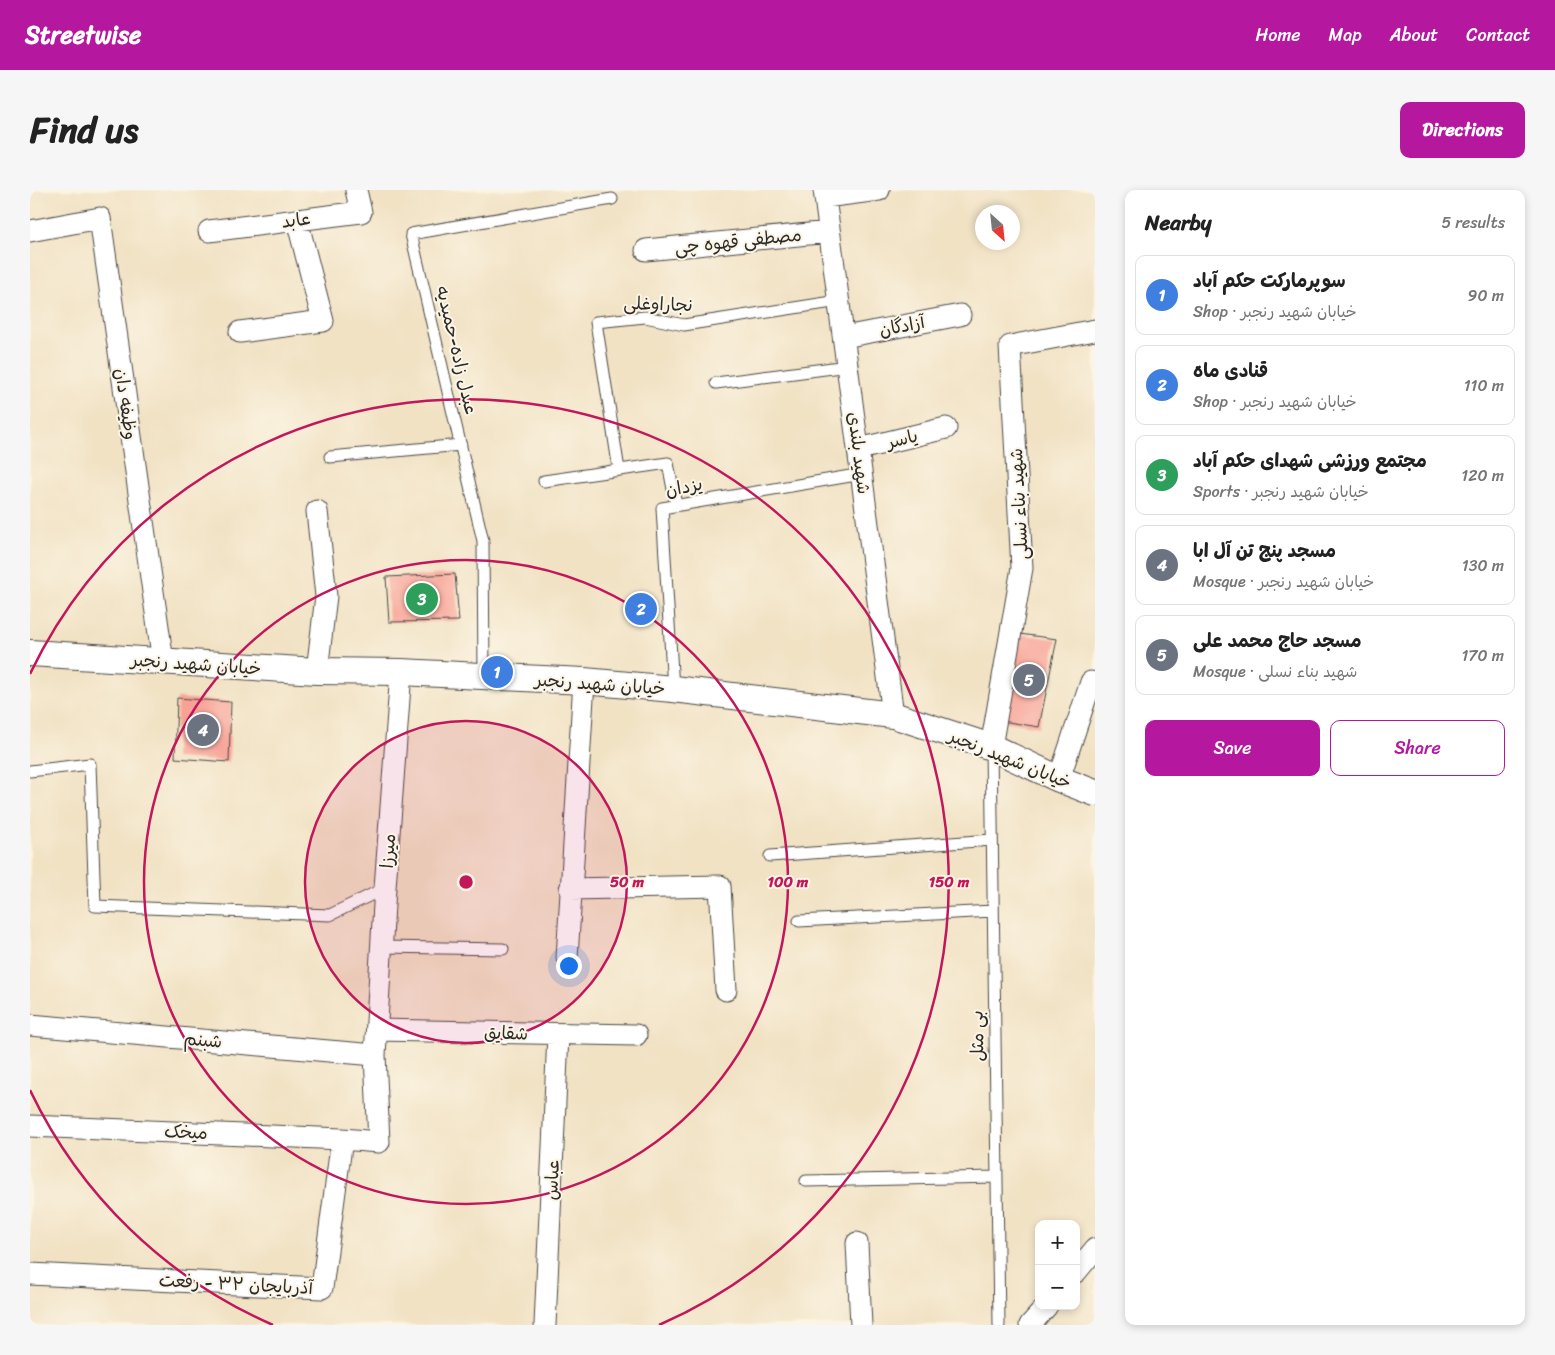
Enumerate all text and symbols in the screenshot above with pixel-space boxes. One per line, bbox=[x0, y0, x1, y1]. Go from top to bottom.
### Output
text: Streetwise bbox=[25, 14, 141, 56]
text: Home bbox=[1256, 19, 1301, 51]
text: Map bbox=[1329, 19, 1362, 51]
text: About bbox=[1390, 19, 1438, 51]
text: Contact bbox=[1466, 19, 1530, 51]
text: Find us bbox=[30, 99, 138, 161]
button: Directions bbox=[1400, 102, 1525, 158]
street label: عابد bbox=[280, 202, 312, 238]
text: Nearby bbox=[1145, 204, 1211, 242]
north arrow bbox=[975, 205, 1020, 250]
text: 5 results bbox=[1441, 208, 1505, 237]
street label: مصطفی قهوه چی bbox=[673, 218, 803, 264]
text: سوپرمارکت حکم آباد bbox=[1193, 264, 1346, 297]
text: 1 bbox=[1159, 281, 1165, 310]
text: 90 m bbox=[1468, 281, 1504, 310]
street label: عبدل زاده-حمیدیه bbox=[427, 282, 487, 418]
street label: نجاراوغلی bbox=[623, 287, 693, 321]
text: Shop · خیابان شهید رنجبر bbox=[1193, 297, 1357, 326]
street label: آزادگان bbox=[876, 306, 929, 346]
text: قنادی ماه bbox=[1193, 354, 1268, 387]
street label: وظیفه دان bbox=[105, 366, 147, 442]
text: 2 bbox=[1157, 371, 1167, 400]
text: 110 m bbox=[1464, 371, 1504, 400]
text: Shop · خیابان شهید رنجبر bbox=[1193, 387, 1357, 416]
street label: شهید بلندی bbox=[838, 410, 880, 496]
street label: یاسر bbox=[881, 420, 921, 459]
text: مجتمع ورزشی شهدای حکم آباد bbox=[1193, 444, 1427, 477]
street label: شهید بناء نسلی bbox=[1000, 447, 1038, 561]
text: 3 bbox=[1158, 461, 1166, 490]
text: 120 m bbox=[1461, 461, 1504, 490]
street label: یزدان bbox=[663, 468, 705, 506]
text: Sports · خیابان شهید رنجبر bbox=[1193, 477, 1369, 506]
text: مسجد پنج تن آل ابا bbox=[1193, 534, 1336, 567]
text: 4 bbox=[1157, 551, 1167, 580]
text: 130 m bbox=[1462, 551, 1504, 580]
text: Mosque · خیابان شهید رنجبر bbox=[1193, 567, 1374, 596]
pin: 3 bbox=[406, 580, 438, 618]
pin: 2 bbox=[625, 590, 657, 628]
text: مسجد حاج محمد علی bbox=[1193, 624, 1362, 657]
text: 5 bbox=[1157, 641, 1167, 670]
text: 170 m bbox=[1461, 641, 1504, 670]
street label: خیابان شهید رنجبر bbox=[128, 643, 262, 685]
pin: 1 bbox=[481, 653, 513, 691]
text: Mosque · شهید بناء نسلی bbox=[1193, 657, 1358, 686]
pin: 5 bbox=[1013, 661, 1045, 699]
street label: خیابان شهید رنجبر bbox=[532, 663, 666, 705]
pin: 4 bbox=[187, 711, 219, 749]
street label: خیابان شهید رنجبر bbox=[942, 719, 1077, 798]
button: Save bbox=[1145, 720, 1320, 776]
button: Share bbox=[1330, 720, 1505, 776]
street label: میرزا bbox=[371, 833, 405, 869]
text: 50 m bbox=[610, 869, 645, 895]
text: 100 m bbox=[768, 869, 809, 895]
text: 150 m bbox=[929, 869, 970, 895]
centre of rings bbox=[457, 873, 475, 891]
your location bbox=[556, 953, 582, 979]
street label: بی مثل bbox=[961, 1010, 993, 1062]
street label: شقایق bbox=[483, 1016, 529, 1050]
street label: شبنم bbox=[182, 1022, 224, 1058]
street label: میخک bbox=[164, 1115, 208, 1149]
street label: عباس bbox=[535, 1159, 569, 1201]
map controls bbox=[1035, 1220, 1080, 1310]
button: + bbox=[1035, 1220, 1080, 1265]
street label: آذربایجان ۳۲ - رفعت bbox=[158, 1264, 315, 1304]
button: − bbox=[1035, 1265, 1080, 1310]

